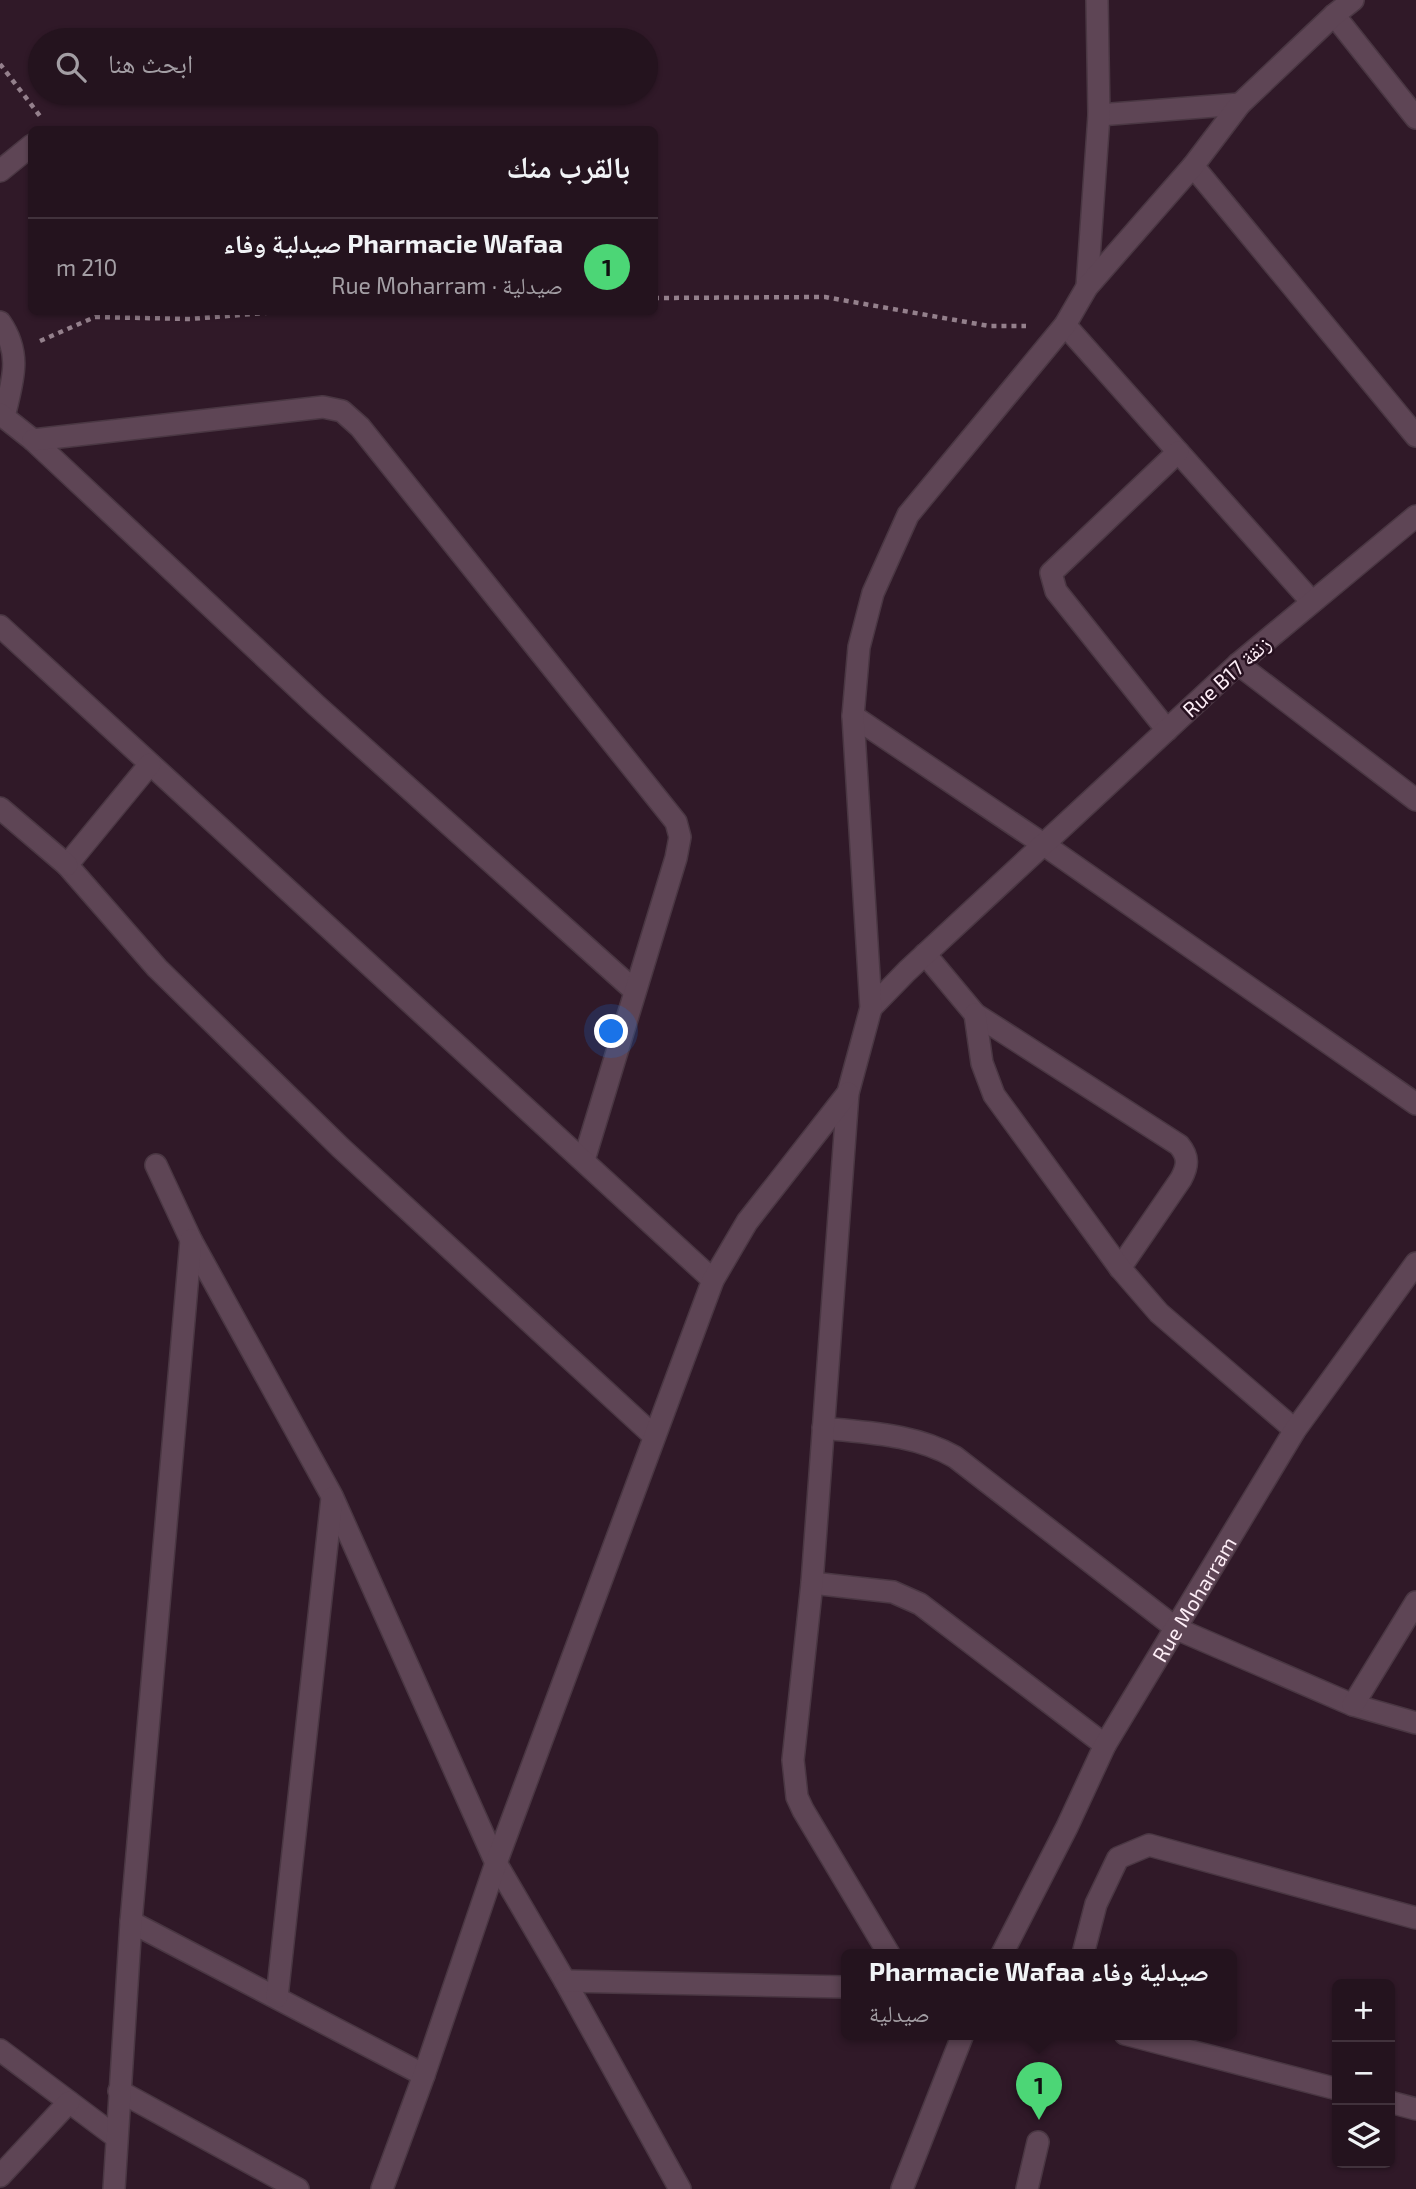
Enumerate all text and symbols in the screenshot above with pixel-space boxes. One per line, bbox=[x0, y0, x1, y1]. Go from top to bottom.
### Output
search box bbox=[28, 28, 658, 105]
text: ابحث هنا bbox=[108, 47, 193, 78]
icon: search bbox=[52, 48, 90, 86]
text: بالقرب منك bbox=[506, 148, 630, 184]
text: Pharmacie Wafaa صيدلية وفاء bbox=[223, 227, 563, 258]
text: 210 m bbox=[56, 253, 117, 281]
text: 1 bbox=[602, 253, 612, 281]
text: صيدلية · Rue Moharram bbox=[331, 271, 563, 299]
street label: Rue B17 زنقة bbox=[1177, 630, 1275, 722]
your location bbox=[594, 1014, 628, 1048]
street label: Rue Moharram bbox=[1146, 1531, 1241, 1666]
popup bbox=[841, 1949, 1237, 2040]
text: Pharmacie Wafaa صيدلية وفاء bbox=[869, 1955, 1209, 1986]
map controls bbox=[1332, 1979, 1395, 2168]
button: + bbox=[1332, 1979, 1395, 2042]
text: صيدلية bbox=[869, 1999, 930, 2027]
button: − bbox=[1332, 2042, 1395, 2105]
pin: 1 bbox=[1016, 2062, 1062, 2120]
button: layers bbox=[1332, 2105, 1395, 2168]

